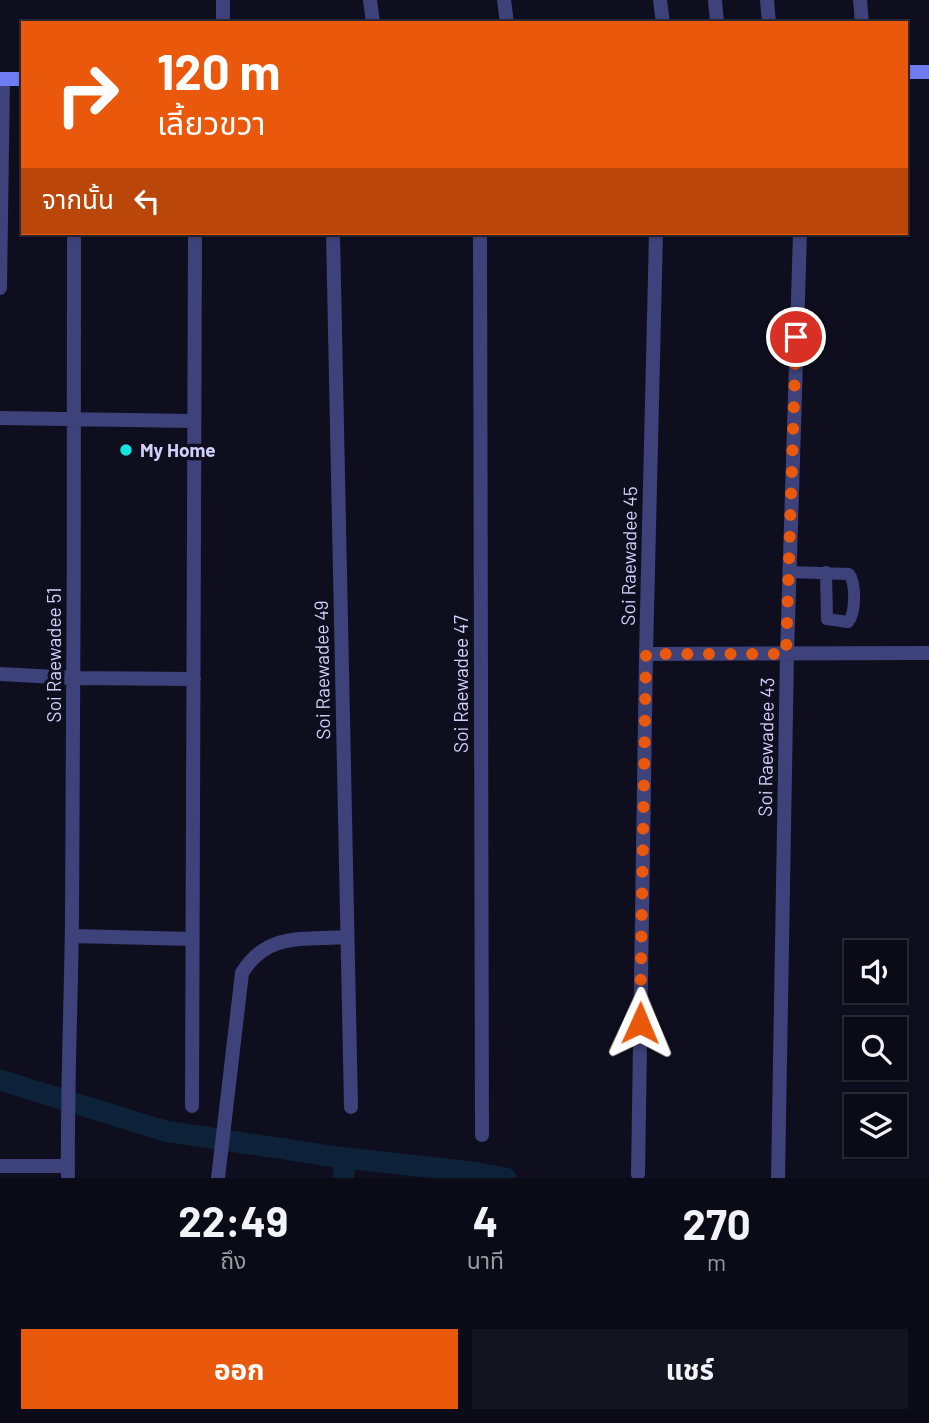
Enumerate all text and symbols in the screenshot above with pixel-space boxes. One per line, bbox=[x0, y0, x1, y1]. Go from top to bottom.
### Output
text: 120 m bbox=[157, 41, 280, 100]
icon: right bbox=[42, 49, 133, 140]
text: เลี้ยวขวา bbox=[157, 103, 265, 141]
icon: left bbox=[128, 182, 166, 220]
text: จากนั้น bbox=[42, 183, 114, 214]
pin bbox=[766, 307, 826, 367]
icon: arrive bbox=[777, 318, 815, 356]
place label: My Home bbox=[140, 438, 216, 461]
marker: My Home bbox=[118, 442, 134, 458]
street label: Soi Raewadee 45 bbox=[616, 486, 641, 626]
street label: Soi Raewadee 51 bbox=[42, 588, 65, 722]
street label: Soi Raewadee 49 bbox=[309, 600, 334, 740]
street label: Soi Raewadee 47 bbox=[449, 615, 472, 753]
street label: Soi Raewadee 43 bbox=[753, 677, 778, 817]
map controls bbox=[844, 940, 907, 1157]
button: sound bbox=[844, 940, 907, 1003]
position arrow bbox=[603, 986, 677, 1060]
button: search bbox=[844, 1017, 907, 1080]
button: layers bbox=[844, 1094, 907, 1157]
text: 22:49 bbox=[178, 1195, 288, 1245]
text: 4 bbox=[473, 1195, 498, 1245]
text: 270 bbox=[682, 1198, 751, 1248]
text: ถึง bbox=[220, 1246, 246, 1274]
text: นาที bbox=[467, 1246, 504, 1274]
text: m bbox=[707, 1248, 726, 1276]
button: ออก bbox=[21, 1329, 458, 1409]
button: แชร์ bbox=[472, 1329, 908, 1409]

